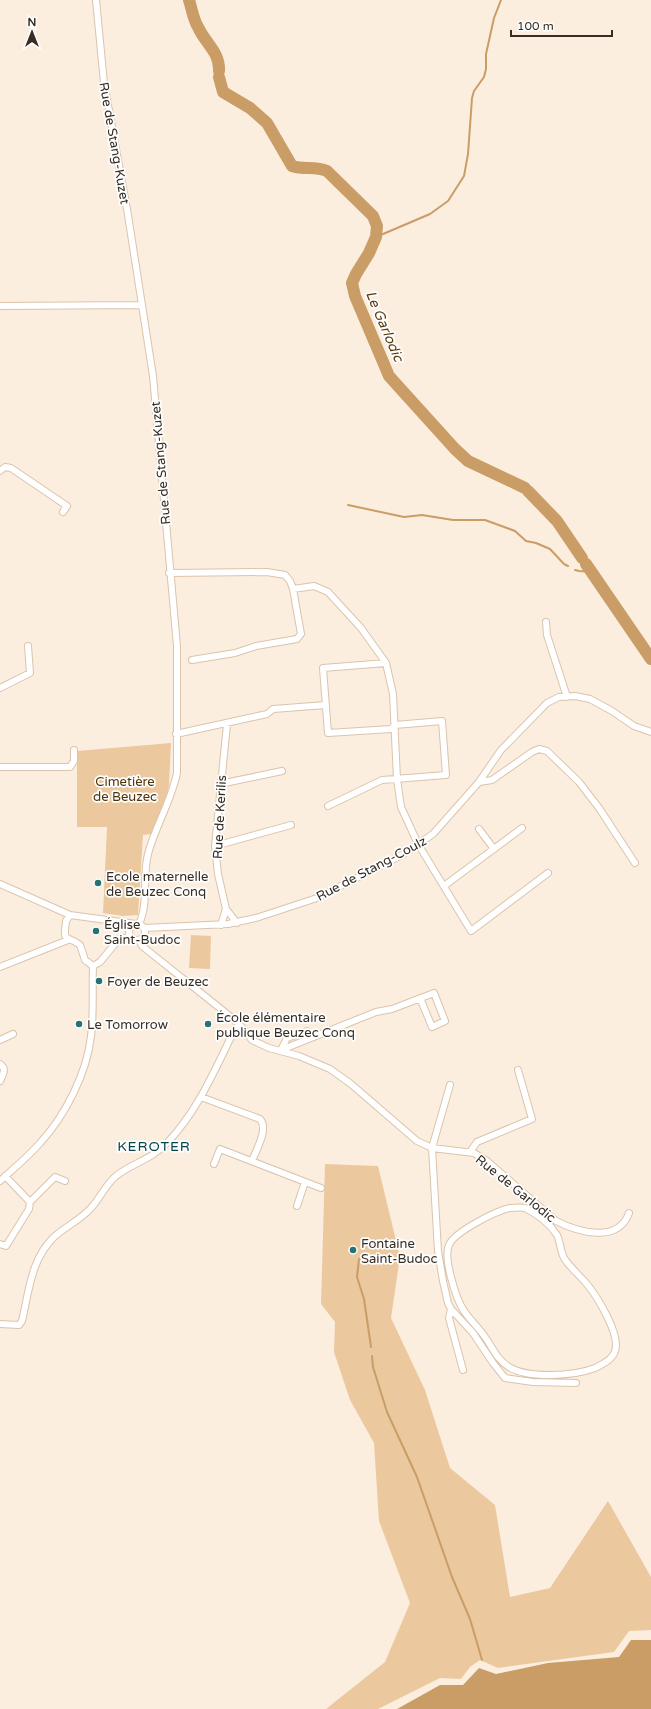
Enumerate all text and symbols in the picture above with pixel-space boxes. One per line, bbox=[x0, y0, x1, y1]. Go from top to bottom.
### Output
north arrow bbox=[12, 12, 52, 52]
scale bar bbox=[511, 12, 612, 38]
text: N bbox=[28, 16, 36, 29]
text: 100 m bbox=[517, 19, 554, 33]
street label: Rue de Stang-Kuzet bbox=[95, 81, 133, 206]
water label: Le Garlodic bbox=[362, 288, 408, 366]
street label: Rue de Stang-Kuzet bbox=[148, 401, 174, 525]
park label: Cimetière de Beuzec bbox=[93, 774, 157, 805]
street label: Rue de Kerilis bbox=[210, 775, 230, 859]
street label: Rue de Stang-Coulz bbox=[314, 833, 429, 905]
place label: Ecole maternelle de Beuzec Conq bbox=[106, 869, 208, 900]
marker: Ecole maternelle de Beuzec Conq bbox=[93, 878, 103, 888]
place label: Église Saint-Budoc bbox=[104, 917, 181, 948]
marker: Église Saint-Budoc bbox=[91, 926, 101, 936]
place label: Foyer de Beuzec bbox=[107, 974, 209, 990]
marker: Foyer de Beuzec bbox=[94, 976, 104, 986]
place label: École élémentaire publique Beuzec Conq bbox=[216, 1010, 355, 1041]
place label: Le Tomorrow bbox=[87, 1017, 168, 1033]
marker: Le Tomorrow bbox=[74, 1019, 84, 1029]
marker: École élémentaire publique Beuzec Conq bbox=[203, 1019, 213, 1029]
district label: KEROTER bbox=[117, 1138, 191, 1155]
street label: Rue de Garlodic bbox=[472, 1152, 559, 1226]
place label: Fontaine Saint-Budoc bbox=[361, 1236, 438, 1267]
marker: Fontaine Saint-Budoc bbox=[348, 1245, 358, 1255]

